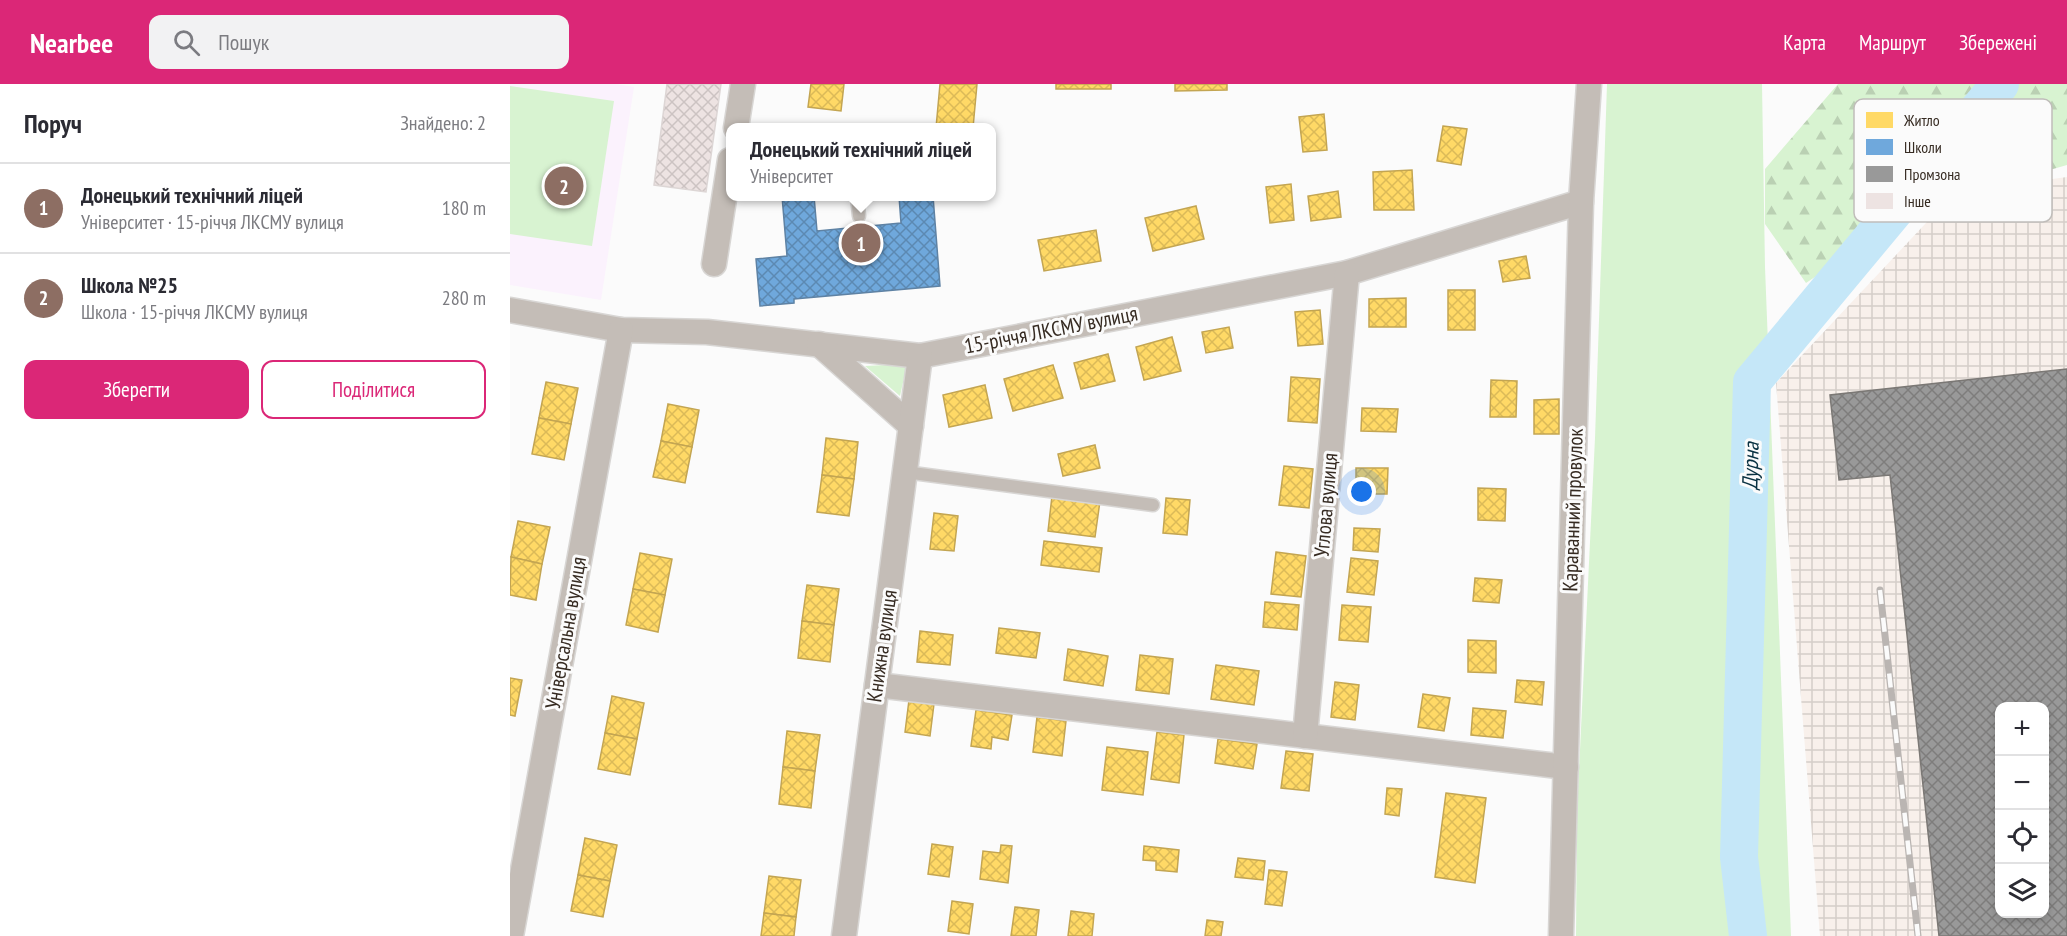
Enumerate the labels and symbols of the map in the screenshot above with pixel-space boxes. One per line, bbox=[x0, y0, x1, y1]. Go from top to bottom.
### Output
legend bbox=[1854, 99, 2052, 222]
text: Житло bbox=[1903, 110, 1940, 130]
text: Школи bbox=[1904, 137, 1942, 157]
pin: 2 bbox=[544, 164, 584, 208]
text: Промзона bbox=[1904, 164, 1961, 184]
text: Інше bbox=[1904, 191, 1931, 211]
pin: 1 bbox=[842, 220, 880, 266]
street label: 15-річчя ЛКСМУ вулиця bbox=[962, 299, 1140, 360]
street label: Караванний провулок bbox=[1556, 428, 1589, 592]
water label: Дурна bbox=[1735, 441, 1765, 491]
street label: Углова вулиця bbox=[1307, 452, 1344, 558]
your location bbox=[1347, 477, 1376, 506]
street label: Універсальна вулиця bbox=[539, 555, 592, 711]
street label: Книжна вулиця bbox=[860, 588, 903, 704]

